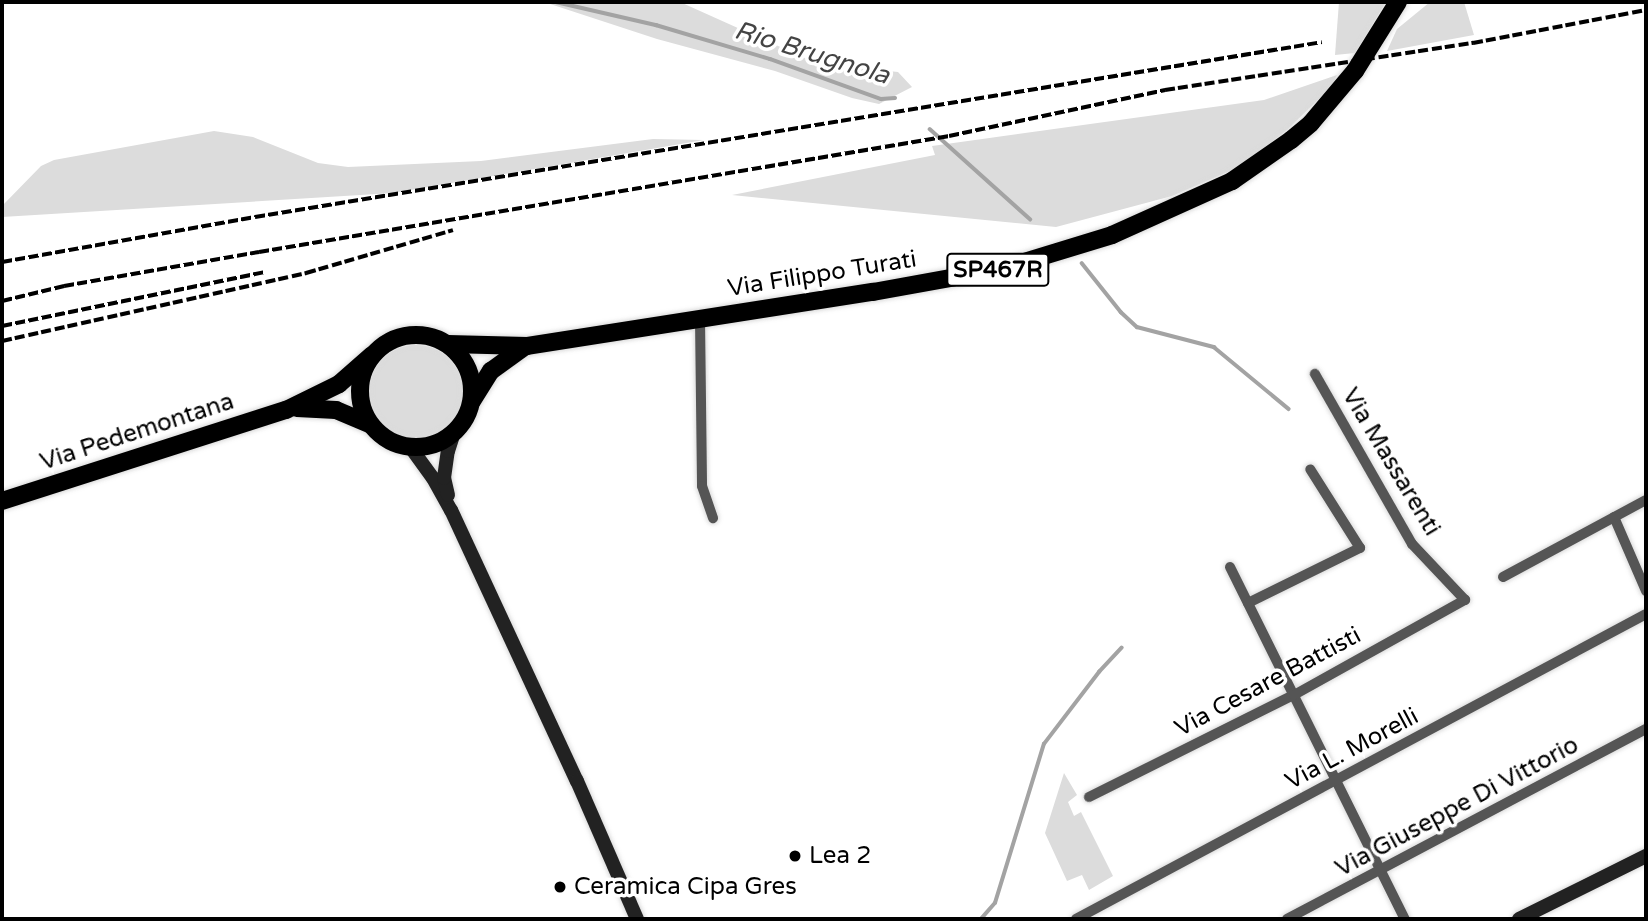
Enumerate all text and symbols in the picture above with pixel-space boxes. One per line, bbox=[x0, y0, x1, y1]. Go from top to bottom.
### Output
water label: Rio Brugnola bbox=[731, 15, 893, 91]
street label: Via Filippo Turati bbox=[726, 245, 918, 303]
road number: SP467R bbox=[946, 250, 1050, 290]
street label: Via Massarenti bbox=[1336, 383, 1446, 541]
street label: Via Pedemontana bbox=[37, 387, 237, 477]
street label: Via Cesare Battisti bbox=[1170, 621, 1366, 743]
street label: Via L. Morelli bbox=[1281, 702, 1423, 796]
street label: Via Giuseppe Di Vittorio bbox=[1331, 731, 1583, 883]
place label: Lea 2 bbox=[809, 842, 871, 870]
marker: Lea 2 bbox=[787, 848, 803, 864]
place label: Ceramica Cipa Gres bbox=[574, 873, 797, 901]
marker: Ceramica Cipa Gres bbox=[552, 879, 568, 895]

